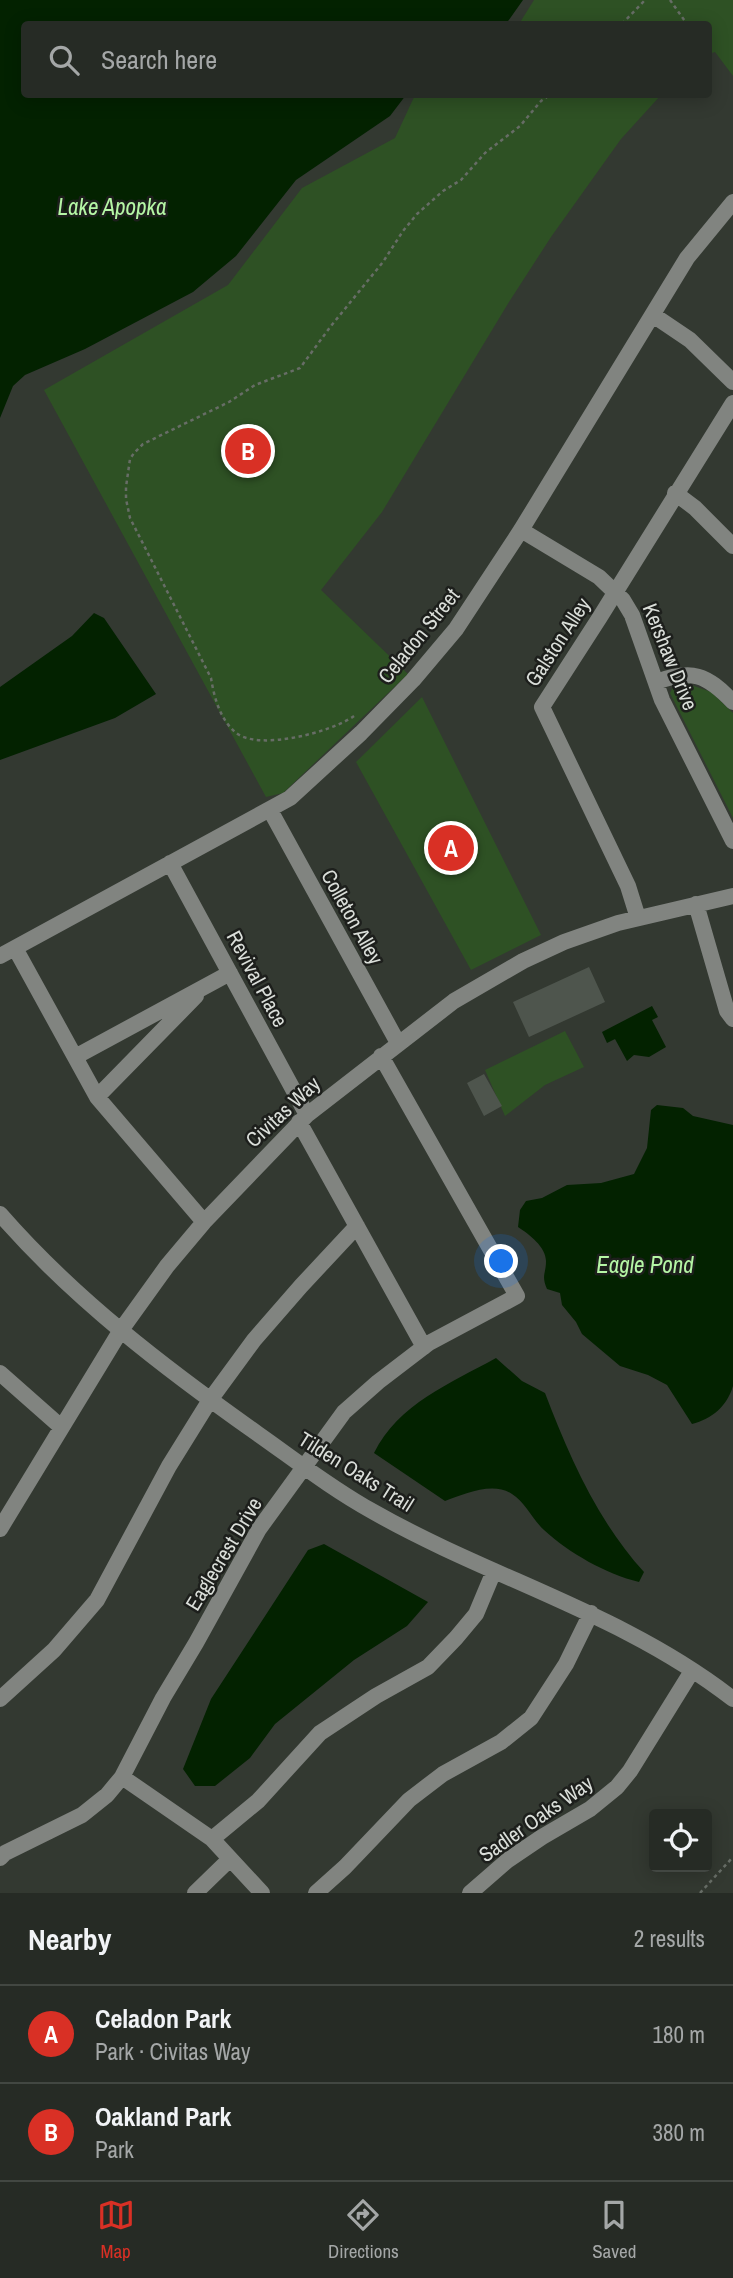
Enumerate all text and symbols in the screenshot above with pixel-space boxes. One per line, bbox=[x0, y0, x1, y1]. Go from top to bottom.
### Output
search box bbox=[21, 21, 712, 98]
icon: search bbox=[45, 41, 83, 79]
text: Search here bbox=[101, 42, 217, 77]
water label: Lake Apopka bbox=[58, 191, 166, 222]
pin: B bbox=[225, 425, 271, 477]
street label: Celadon Street bbox=[371, 582, 466, 689]
street label: Galston Alley bbox=[518, 591, 597, 692]
street label: Kershaw Drive bbox=[636, 599, 705, 715]
pin: A bbox=[428, 822, 474, 874]
street label: Colleton Alley bbox=[314, 864, 391, 970]
street label: Revival Place bbox=[220, 925, 295, 1032]
street label: Civitas Way bbox=[239, 1069, 327, 1154]
your location bbox=[484, 1244, 518, 1278]
water label: Eagle Pond bbox=[596, 1249, 694, 1280]
street label: Tilden Oaks Trail bbox=[293, 1425, 419, 1519]
street label: Eaglecrest Drive bbox=[178, 1492, 269, 1616]
street label: Sadler Oaks Way bbox=[473, 1768, 599, 1869]
map controls bbox=[649, 1809, 712, 1872]
button: locate bbox=[649, 1809, 712, 1872]
text: Nearby bbox=[28, 1919, 111, 1959]
text: 2 results bbox=[634, 1923, 705, 1954]
text: Celadon Park bbox=[95, 2001, 231, 2036]
text: A bbox=[44, 2019, 58, 2050]
text: 180 m bbox=[653, 2019, 705, 2050]
text: Park · Civitas Way bbox=[95, 2036, 250, 2067]
text: Oakland Park bbox=[95, 2099, 231, 2134]
text: B bbox=[44, 2117, 58, 2148]
text: 380 m bbox=[653, 2117, 705, 2148]
text: Park bbox=[95, 2134, 134, 2165]
tab: Map bbox=[97, 2196, 135, 2264]
tab: Directions bbox=[328, 2196, 399, 2264]
tab: Saved bbox=[592, 2196, 636, 2264]

